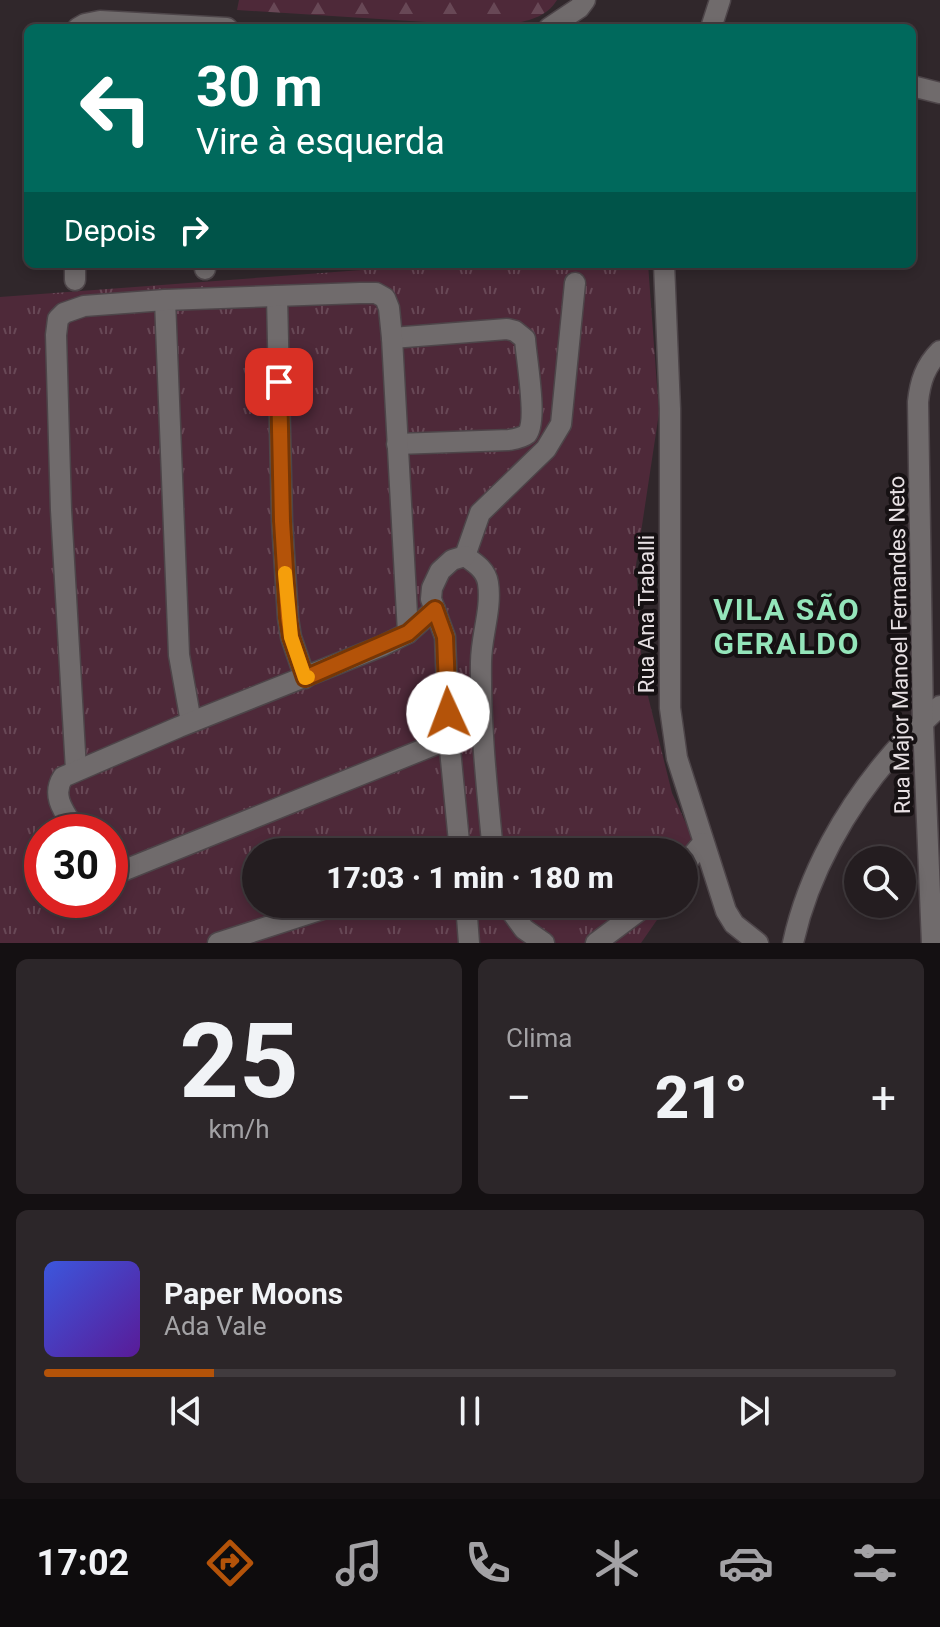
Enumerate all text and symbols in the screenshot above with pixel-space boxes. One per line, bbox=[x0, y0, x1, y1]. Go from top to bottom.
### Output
text: 30 m bbox=[196, 54, 323, 120]
icon: left bbox=[64, 56, 168, 160]
text: Vire à esquerda bbox=[196, 121, 445, 163]
icon: right bbox=[172, 208, 216, 252]
text: Depois bbox=[64, 213, 156, 248]
pin bbox=[245, 348, 313, 416]
icon: arrive bbox=[257, 360, 301, 404]
street label: Rua Major Manoel Fernandes Neto bbox=[884, 476, 915, 814]
street label: Rua Ana Traballi bbox=[634, 535, 659, 693]
district label: VILA SÃO GERALDO bbox=[713, 592, 861, 661]
position arrow bbox=[406, 671, 490, 755]
speed limit sign: 30 bbox=[24, 814, 128, 918]
map controls bbox=[844, 846, 916, 918]
button: search bbox=[844, 846, 916, 918]
text: 17:03 · 1 min · 180 m bbox=[326, 860, 614, 895]
text: 25 bbox=[179, 1001, 299, 1122]
text: Clima bbox=[506, 1023, 573, 1053]
text: 21° bbox=[655, 1062, 748, 1133]
text: − bbox=[506, 1072, 531, 1124]
text: + bbox=[871, 1072, 896, 1124]
text: km/h bbox=[208, 1114, 270, 1144]
text: Paper Moons bbox=[164, 1276, 343, 1311]
text: Ada Vale bbox=[164, 1311, 266, 1341]
icon: previous bbox=[164, 1389, 208, 1433]
icon: pause bbox=[448, 1389, 492, 1433]
icon: next bbox=[732, 1389, 776, 1433]
icon: directions bbox=[202, 1535, 258, 1591]
icon: music bbox=[331, 1535, 387, 1591]
icon: phone bbox=[460, 1535, 516, 1591]
icon: climate bbox=[589, 1535, 645, 1591]
icon: car bbox=[718, 1535, 774, 1591]
icon: filters bbox=[847, 1535, 903, 1591]
text: 17:02 bbox=[37, 1542, 129, 1584]

